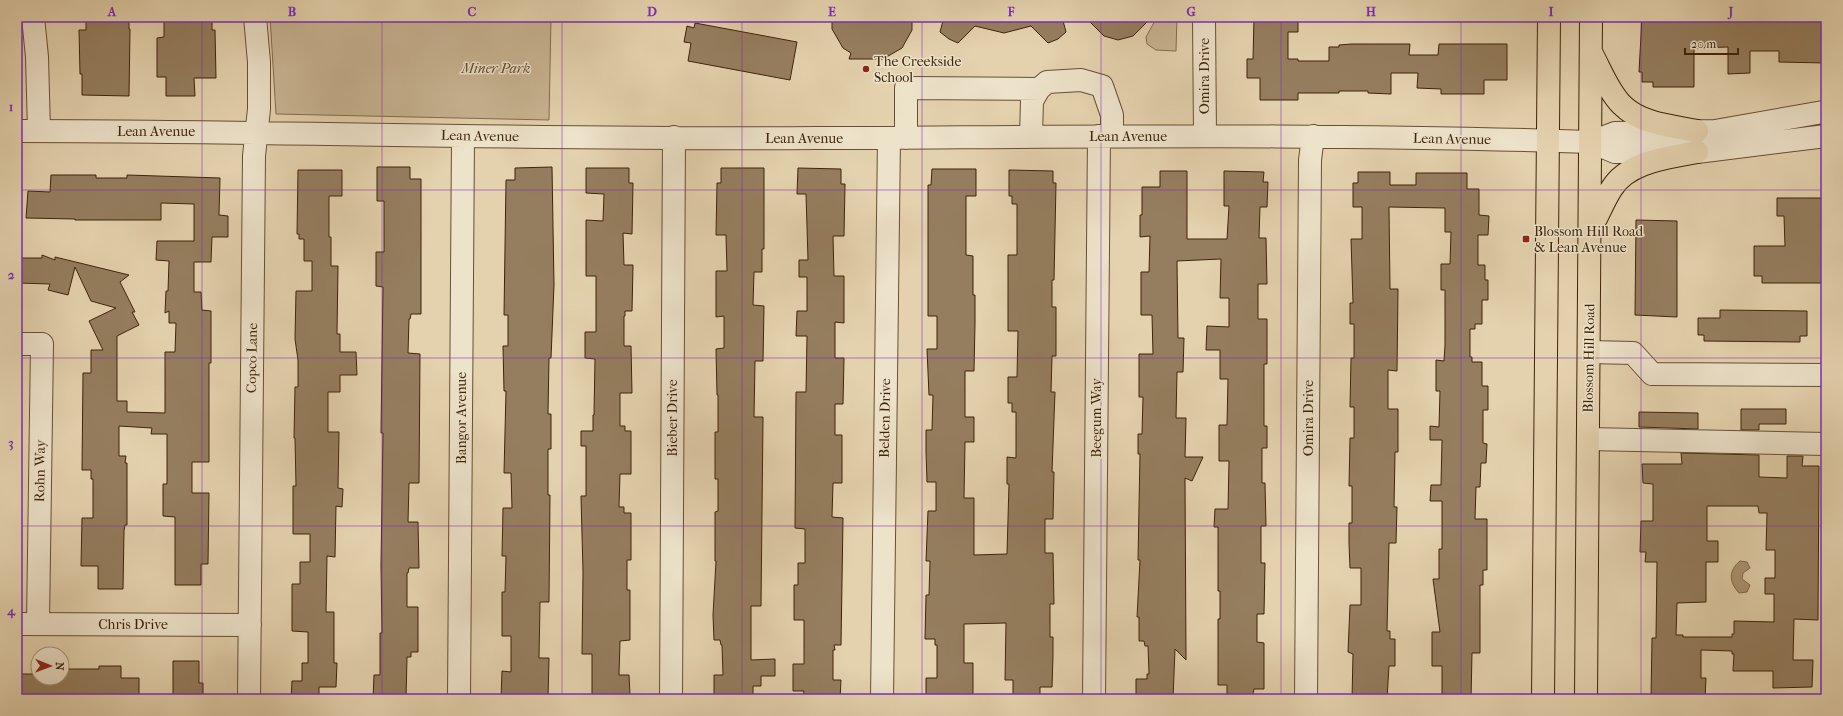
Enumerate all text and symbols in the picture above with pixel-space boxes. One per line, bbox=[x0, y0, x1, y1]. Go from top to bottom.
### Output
text: A bbox=[107, 4, 117, 19]
text: B bbox=[288, 4, 297, 19]
text: C bbox=[468, 4, 477, 19]
text: D bbox=[647, 4, 657, 19]
text: E bbox=[828, 4, 836, 19]
text: F bbox=[1007, 4, 1015, 19]
text: G bbox=[1186, 4, 1196, 19]
text: H bbox=[1366, 4, 1377, 19]
text: I bbox=[1548, 4, 1554, 19]
text: J bbox=[1727, 4, 1734, 20]
scale bar bbox=[1685, 30, 1738, 56]
text: 20 m bbox=[1691, 37, 1716, 51]
street label: Omira Drive bbox=[1196, 38, 1213, 114]
place label: The Creekside School bbox=[874, 53, 961, 86]
park label: Miner Park bbox=[461, 60, 530, 77]
marker: The Creekside School bbox=[861, 64, 871, 74]
text: 1 bbox=[9, 99, 14, 114]
street label: Lean Avenue bbox=[117, 123, 195, 140]
street label: Lean Avenue bbox=[441, 127, 519, 145]
street label: Lean Avenue bbox=[1089, 128, 1167, 145]
street label: Lean Avenue bbox=[765, 130, 843, 147]
street label: Lean Avenue bbox=[1413, 130, 1491, 148]
place label: Blossom Hill Road & Lean Avenue bbox=[1534, 223, 1643, 256]
marker: Blossom Hill Road & Lean Avenue bbox=[1521, 234, 1531, 244]
text: 2 bbox=[8, 267, 15, 282]
street label: Blossom Hill Road bbox=[1580, 303, 1598, 413]
street label: Copco Lane bbox=[243, 323, 261, 393]
street label: Bangor Avenue bbox=[453, 372, 470, 464]
street label: Belden Drive bbox=[876, 378, 894, 458]
street label: Beegum Way bbox=[1088, 378, 1105, 458]
street label: Bieber Drive bbox=[664, 379, 681, 457]
street label: Omira Drive bbox=[1300, 380, 1317, 456]
text: 3 bbox=[8, 435, 14, 451]
street label: Rohn Way bbox=[31, 439, 49, 502]
text: 4 bbox=[6, 603, 16, 619]
street label: Chris Drive bbox=[98, 616, 168, 633]
north arrow bbox=[30, 646, 70, 686]
text: N bbox=[53, 662, 66, 671]

